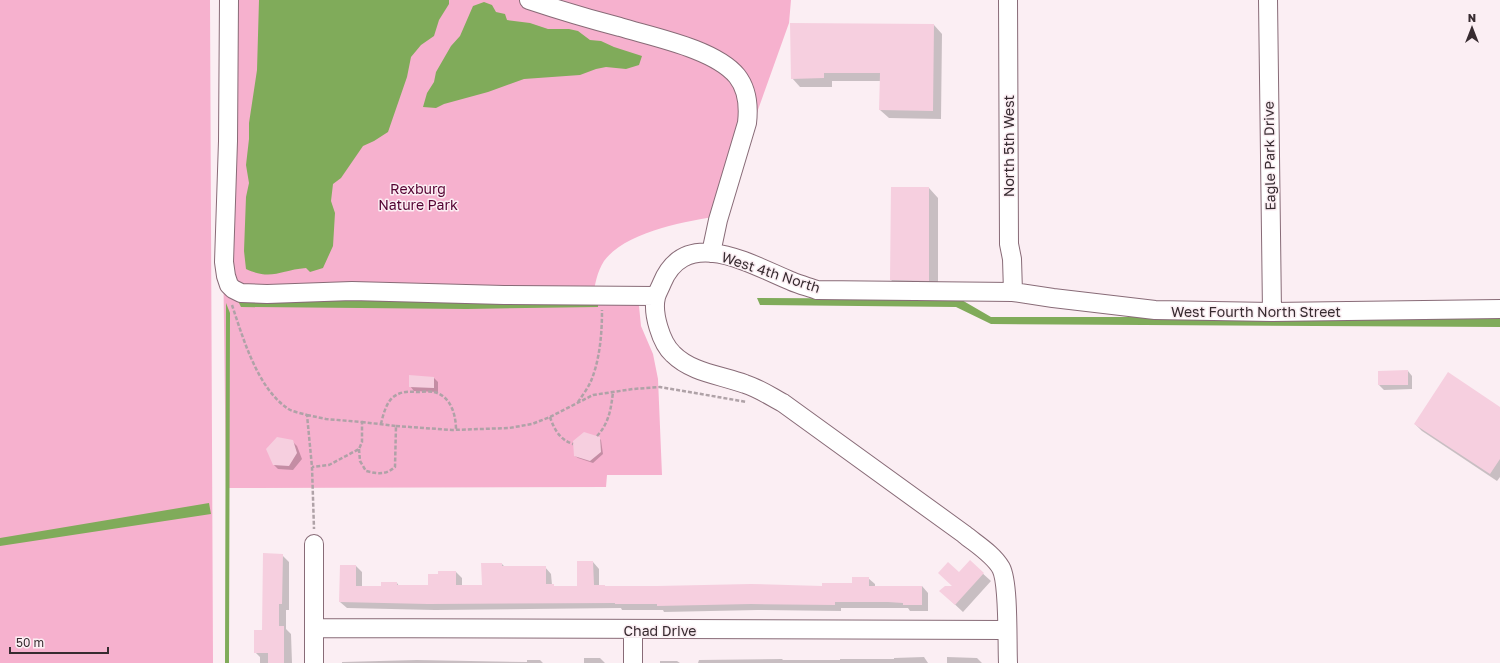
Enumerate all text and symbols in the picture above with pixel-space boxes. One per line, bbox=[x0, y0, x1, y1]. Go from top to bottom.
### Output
north arrow bbox=[1452, 8, 1492, 48]
text: N bbox=[1468, 11, 1476, 24]
street label: North 5th West bbox=[1000, 95, 1017, 197]
street label: Eagle Park Drive bbox=[1260, 101, 1278, 211]
park label: Rexburg Nature Park bbox=[378, 180, 458, 213]
street label: West 4th North bbox=[720, 248, 822, 296]
street label: West Fourth North Street bbox=[1171, 303, 1341, 320]
street label: Chad Drive bbox=[624, 622, 696, 639]
scale bar bbox=[10, 629, 108, 655]
text: 50 m bbox=[16, 635, 44, 650]

